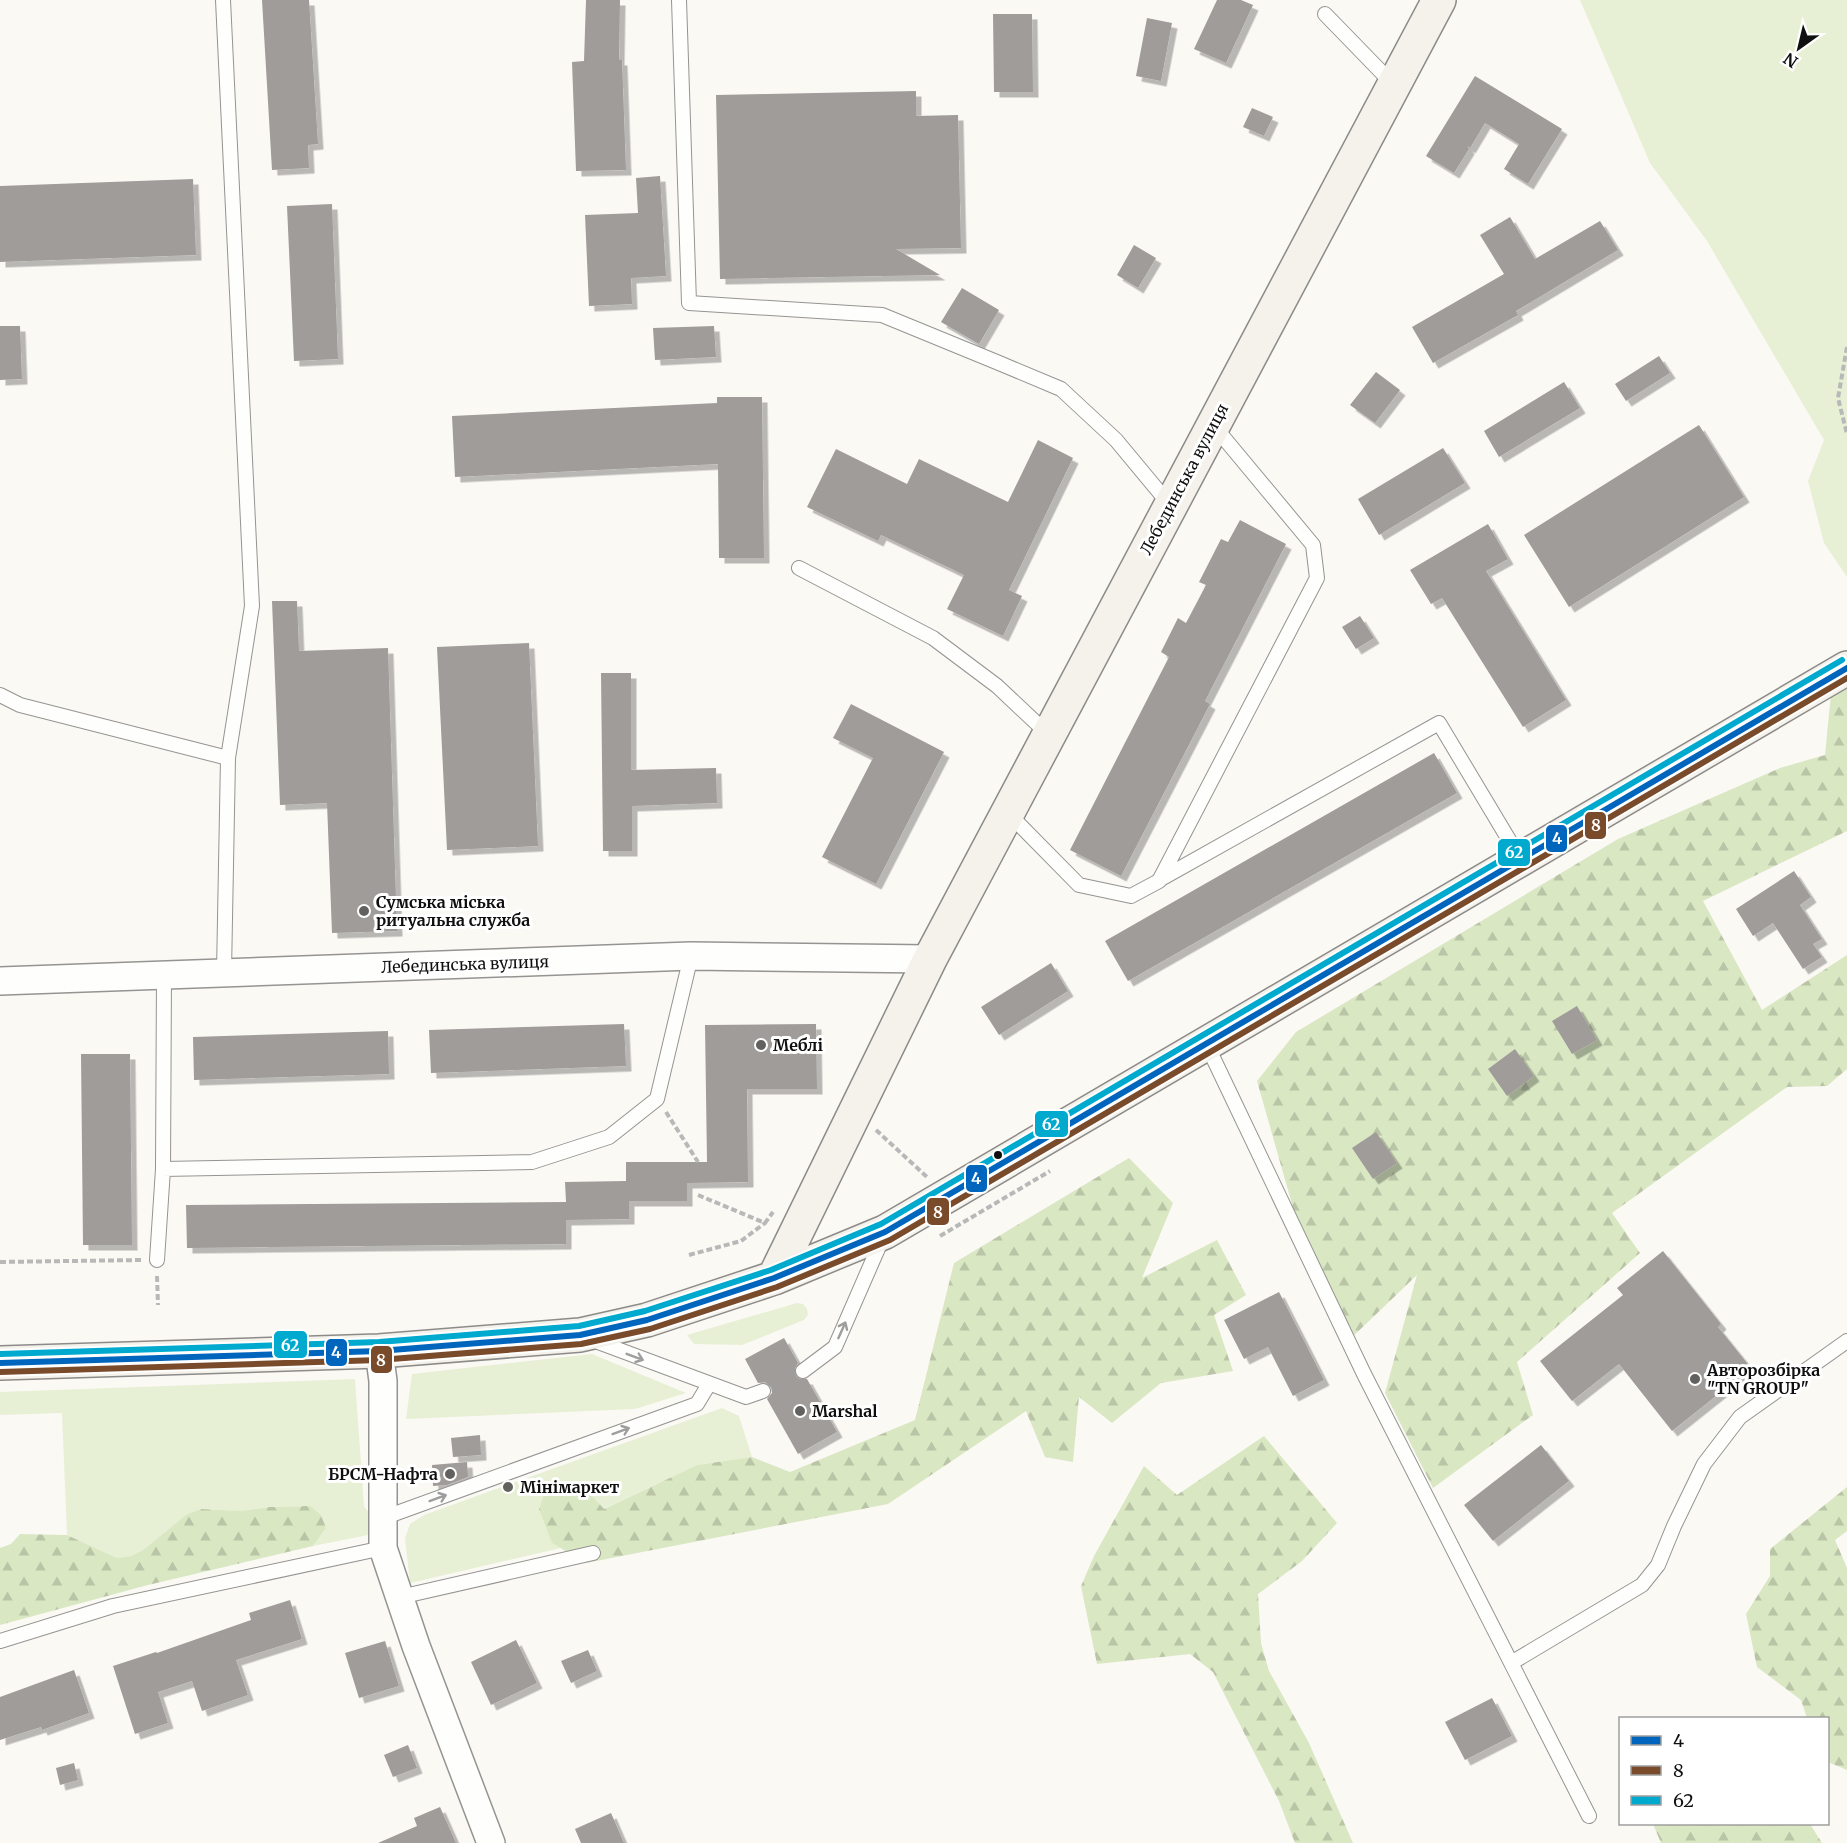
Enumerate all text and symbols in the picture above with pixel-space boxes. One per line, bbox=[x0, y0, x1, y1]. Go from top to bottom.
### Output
north arrow bbox=[1769, 18, 1829, 78]
text: N bbox=[1779, 48, 1801, 72]
street label: Лебединська вулиця bbox=[1136, 400, 1232, 558]
line badge: 8 bbox=[1584, 811, 1607, 840]
text: 8 bbox=[1591, 815, 1601, 835]
line badge: 4 bbox=[1545, 824, 1568, 853]
text: 4 bbox=[1552, 828, 1562, 848]
line badge: 62 bbox=[1497, 838, 1531, 867]
text: 62 bbox=[1505, 842, 1523, 862]
place label: Сумська міська ритуальна служба bbox=[376, 892, 530, 930]
marker: Сумська міська ритуальна служба bbox=[357, 904, 371, 918]
street label: Лебединська вулиця bbox=[381, 951, 549, 977]
place label: Меблі bbox=[773, 1035, 823, 1055]
marker: Меблі bbox=[754, 1038, 768, 1052]
line badge: 62 bbox=[1034, 1110, 1069, 1138]
text: 62 bbox=[1042, 1114, 1060, 1134]
unlabelled marker bbox=[992, 1149, 1004, 1161]
line badge: 4 bbox=[965, 1164, 988, 1193]
text: 4 bbox=[971, 1168, 981, 1188]
line badge: 8 bbox=[926, 1197, 950, 1226]
text: 8 bbox=[933, 1202, 943, 1222]
one-way arrow bbox=[837, 1321, 848, 1339]
line badge: 62 bbox=[273, 1330, 308, 1359]
text: 62 bbox=[281, 1335, 299, 1355]
line badge: 4 bbox=[325, 1338, 348, 1367]
text: 4 bbox=[331, 1342, 341, 1362]
line badge: 8 bbox=[370, 1345, 393, 1374]
text: 8 bbox=[376, 1350, 386, 1370]
one-way arrow bbox=[625, 1352, 643, 1363]
place label: Авторозбірка "TN GROUP" bbox=[1706, 1360, 1820, 1398]
marker: Авторозбірка "TN GROUP" bbox=[1688, 1372, 1702, 1386]
place label: Marshal bbox=[812, 1401, 877, 1421]
marker: Marshal bbox=[793, 1404, 807, 1418]
one-way arrow bbox=[611, 1425, 630, 1436]
place label: БРСМ-Нафта bbox=[328, 1464, 438, 1484]
marker: БРСМ-Нафта bbox=[443, 1467, 457, 1481]
place label: Мінімаркет bbox=[520, 1477, 620, 1497]
marker: Мінімаркет bbox=[501, 1480, 515, 1494]
one-way arrow bbox=[428, 1492, 447, 1503]
legend bbox=[1619, 1717, 1829, 1825]
text: 4 bbox=[1673, 1729, 1684, 1752]
text: 8 bbox=[1673, 1759, 1684, 1782]
text: 62 bbox=[1673, 1789, 1694, 1812]

